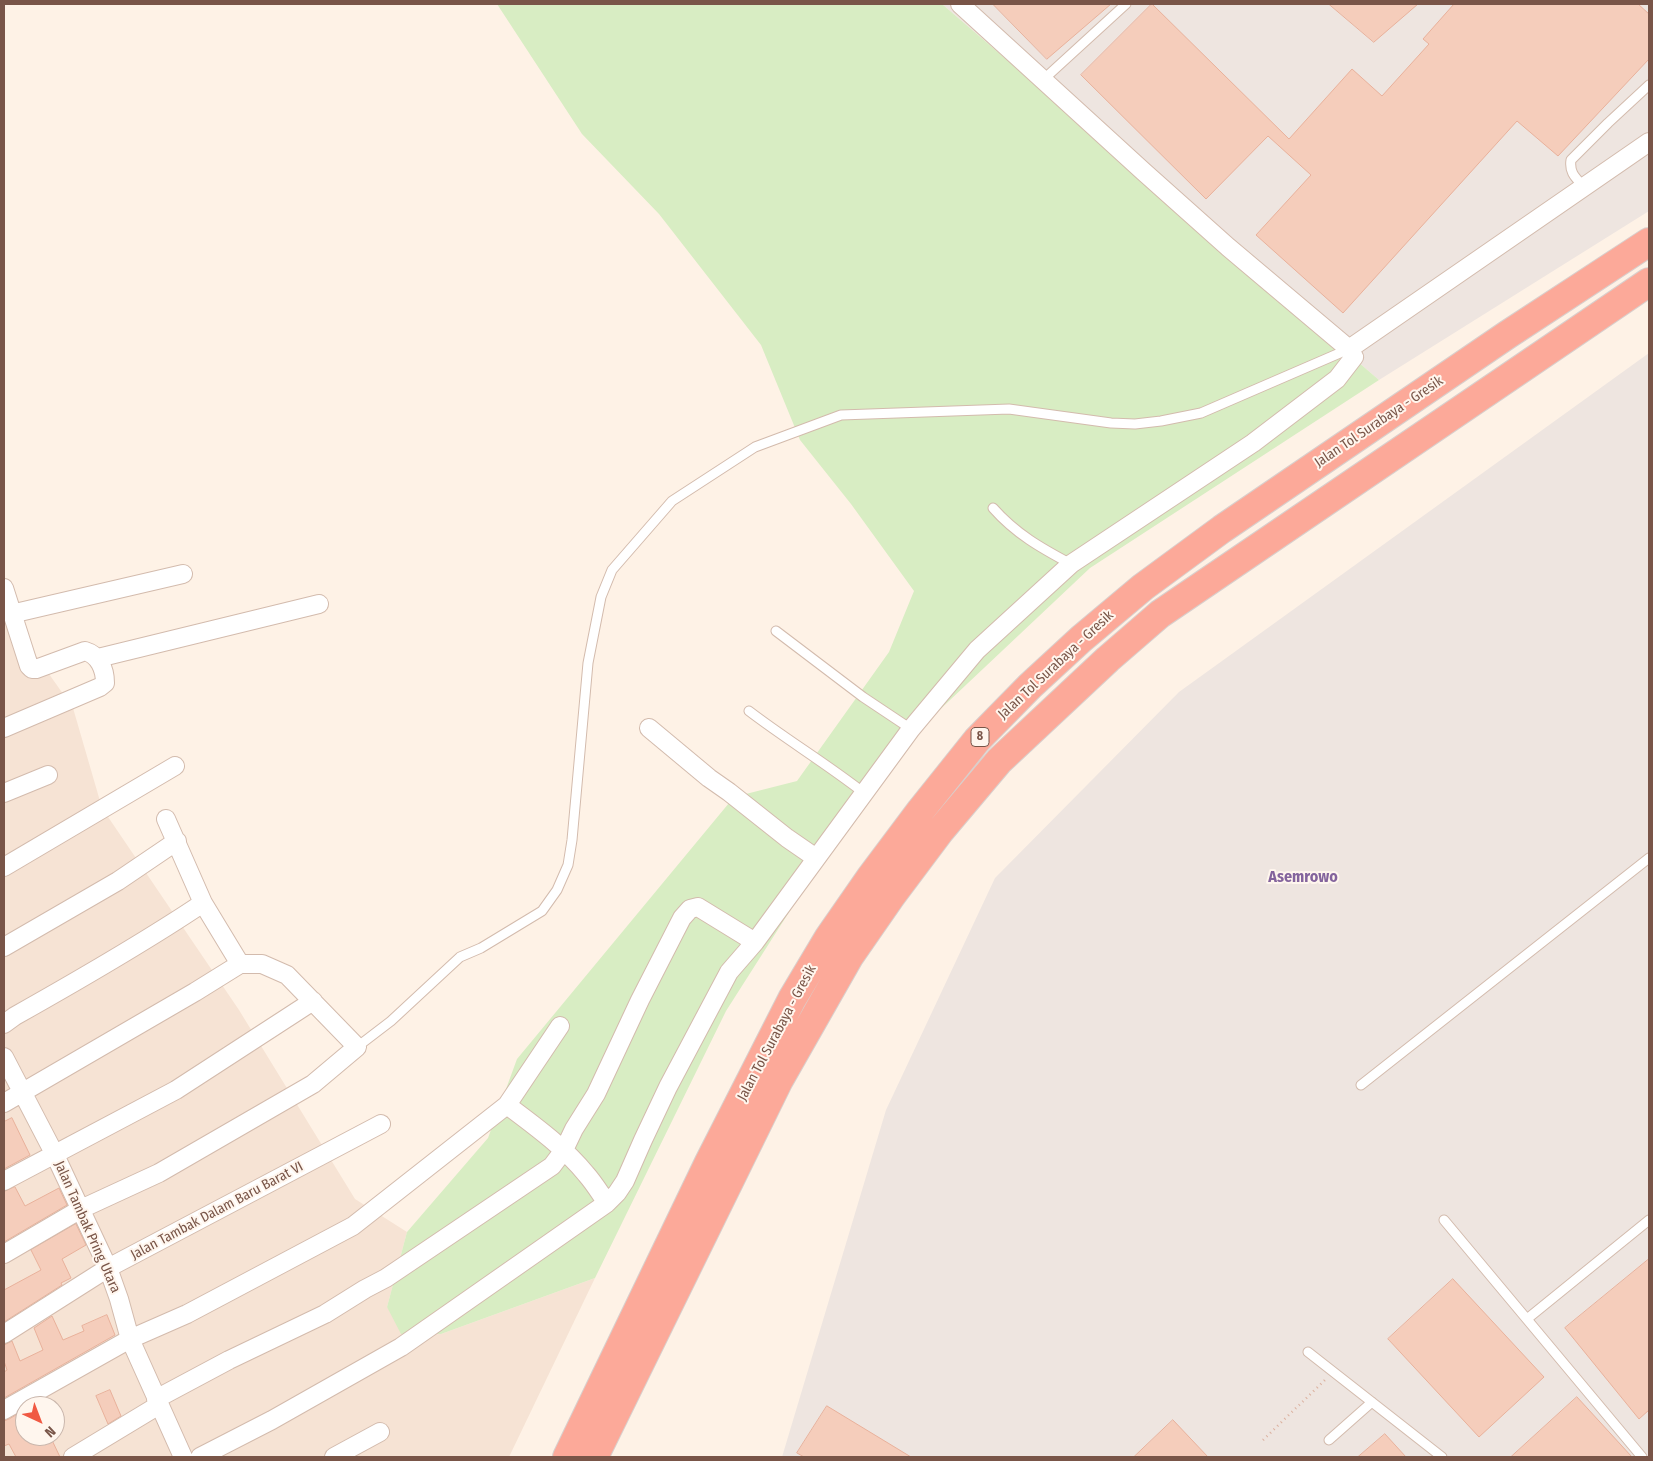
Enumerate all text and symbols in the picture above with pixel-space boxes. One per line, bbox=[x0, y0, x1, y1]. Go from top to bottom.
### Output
street label: Jalan Tol Surabaya - Gresik bbox=[1312, 373, 1446, 471]
street label: Jalan Tol Surabaya - Gresik bbox=[995, 607, 1117, 723]
road number: 8 bbox=[971, 728, 989, 746]
district label: Asemrowo bbox=[1268, 868, 1338, 888]
street label: Jalan Tol Surabaya - Gresik bbox=[734, 962, 820, 1104]
street label: Jalan Tambak Pring Utara bbox=[50, 1158, 124, 1296]
street label: Jalan Tambak Dalam Baru Barat VI bbox=[128, 1158, 306, 1264]
north arrow bbox=[15, 1396, 65, 1446]
text: N bbox=[41, 1423, 59, 1441]

